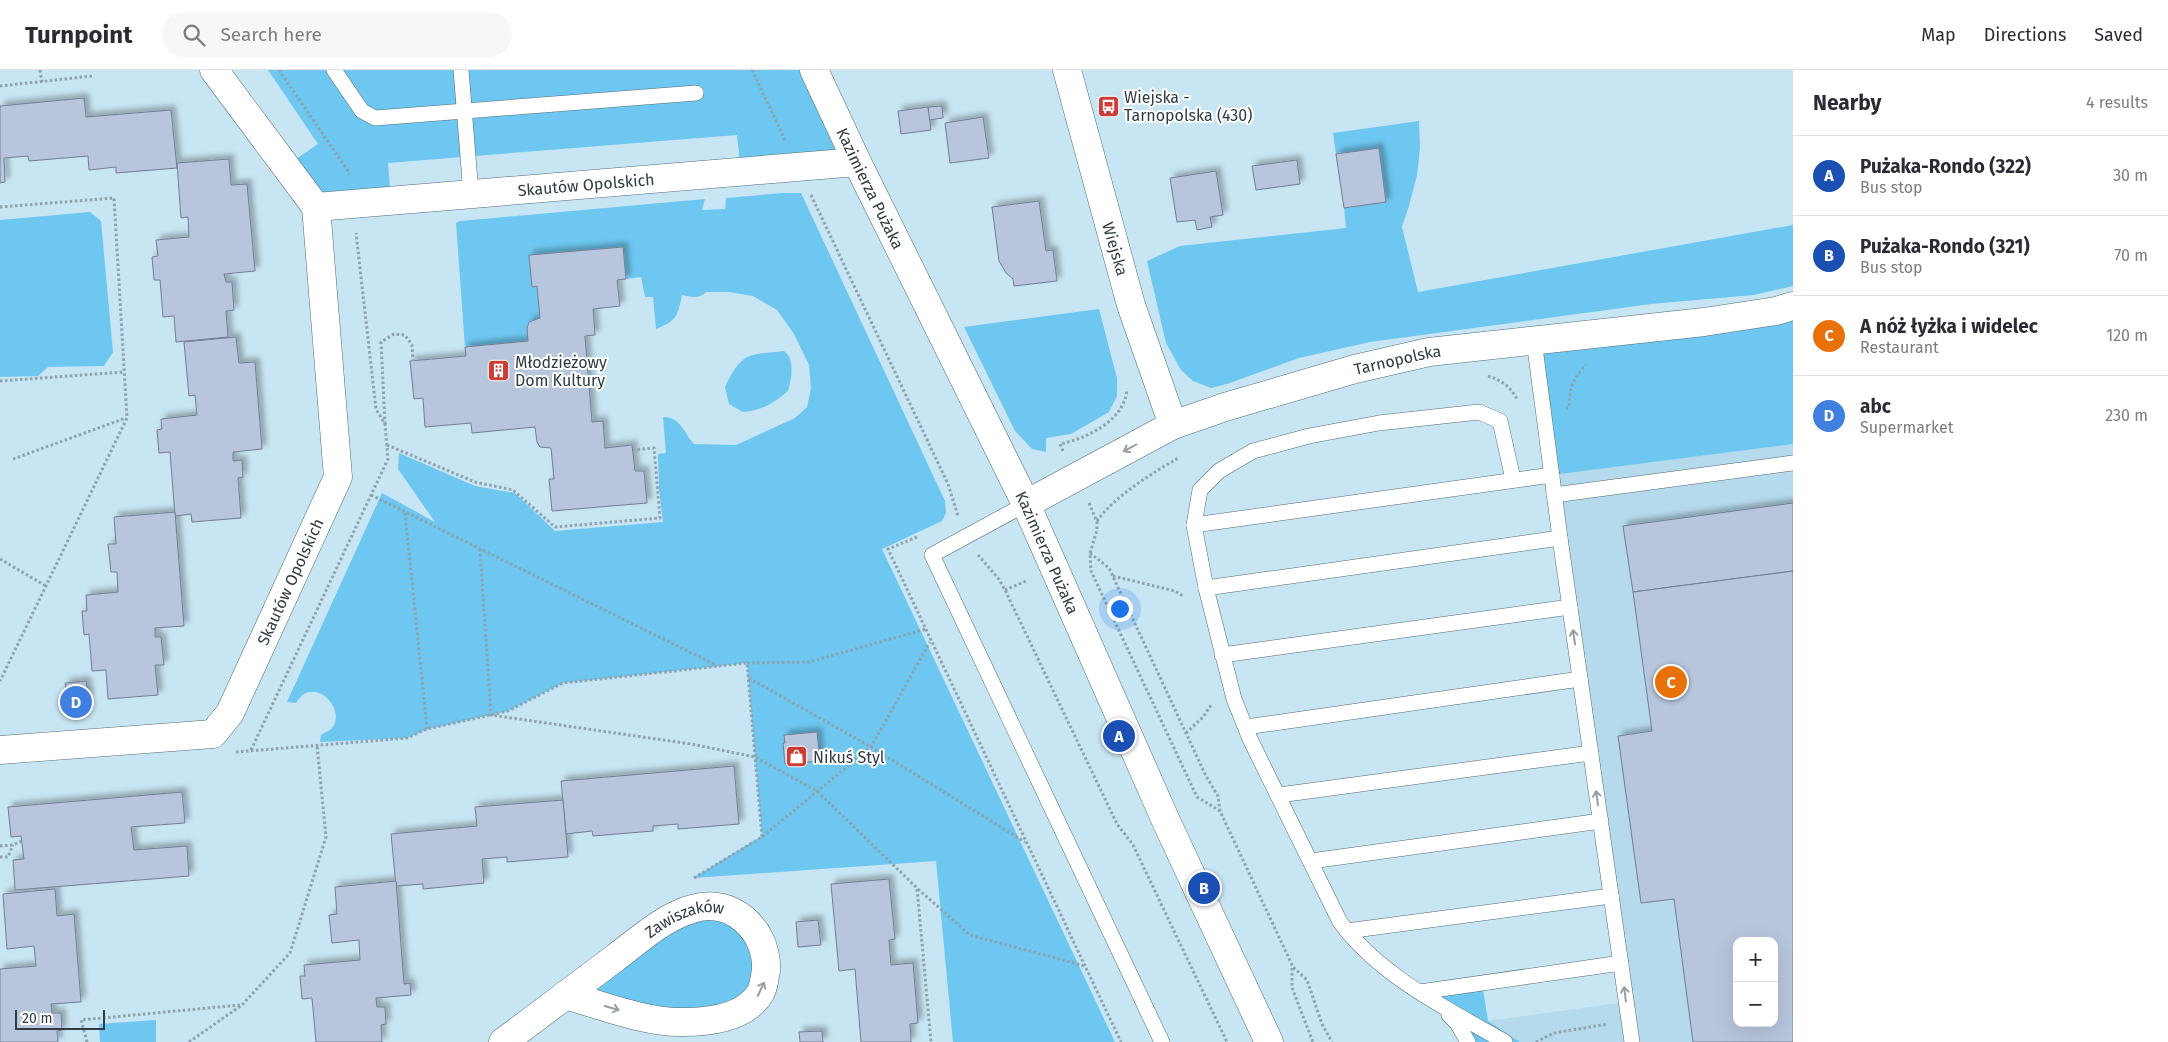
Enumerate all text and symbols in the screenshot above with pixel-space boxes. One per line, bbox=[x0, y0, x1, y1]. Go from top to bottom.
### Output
search box bbox=[162, 12, 512, 57]
text: Turnpoint bbox=[25, 21, 132, 49]
icon: search bbox=[180, 21, 208, 49]
text: Search here bbox=[220, 23, 322, 46]
text: Map bbox=[1921, 24, 1956, 46]
text: Directions bbox=[1984, 24, 2066, 46]
text: Saved bbox=[2094, 24, 2143, 46]
place label: Wiejska - Tarnopolska (430) bbox=[1124, 88, 1252, 125]
text: Nearby bbox=[1813, 90, 1881, 116]
text: 4 results bbox=[2086, 93, 2148, 112]
bus stop icon: Wiejska - Tarnopolska (430) bbox=[1096, 94, 1120, 118]
street label: Kazimierza Pużaka bbox=[833, 125, 908, 252]
text: Pużaka-Rondo (322) bbox=[1860, 155, 2031, 178]
text: A bbox=[1824, 166, 1834, 185]
text: 30 m bbox=[2113, 166, 2148, 185]
street label: Skautów Opolskich bbox=[517, 169, 655, 200]
text: Bus stop bbox=[1860, 178, 1923, 197]
street label: Wiejska bbox=[1098, 220, 1132, 278]
text: Pużaka-Rondo (321) bbox=[1860, 235, 2030, 258]
text: B bbox=[1824, 246, 1834, 265]
text: 70 m bbox=[2114, 246, 2148, 265]
text: Bus stop bbox=[1860, 258, 1923, 277]
text: A nóż łyżka i widelec bbox=[1860, 315, 2038, 338]
text: C bbox=[1824, 326, 1834, 345]
text: 120 m bbox=[2106, 326, 2148, 345]
text: Restaurant bbox=[1860, 338, 1939, 357]
street label: Tarnopolska bbox=[1352, 341, 1442, 378]
place label: Młodzieżowy Dom Kultury bbox=[515, 353, 607, 390]
building icon: Młodzieżowy Dom Kultury bbox=[487, 359, 511, 383]
text: abc bbox=[1860, 395, 1891, 418]
text: D bbox=[1824, 406, 1834, 425]
text: 230 m bbox=[2105, 406, 2148, 425]
text: Supermarket bbox=[1860, 418, 1954, 437]
one-way arrow bbox=[1123, 443, 1138, 453]
street label: Kazimierza Pużaka bbox=[1012, 488, 1083, 617]
street label: Skautów Opolskich bbox=[253, 515, 327, 648]
your location bbox=[1107, 596, 1133, 622]
one-way arrow bbox=[1569, 630, 1579, 646]
pin: C bbox=[1655, 663, 1687, 701]
pin: D bbox=[60, 683, 92, 721]
pin: A bbox=[1103, 717, 1135, 755]
shop icon: Nikuś Styl bbox=[785, 745, 809, 769]
place label: Nikuś Styl bbox=[813, 748, 885, 767]
one-way arrow bbox=[1592, 791, 1602, 807]
pin: B bbox=[1188, 869, 1220, 907]
street label: Zawiszaków bbox=[641, 897, 726, 941]
map controls bbox=[1733, 937, 1778, 1027]
button: + bbox=[1733, 937, 1778, 982]
one-way arrow bbox=[756, 981, 766, 996]
button: − bbox=[1733, 982, 1778, 1027]
one-way arrow bbox=[1620, 986, 1630, 1002]
one-way arrow bbox=[604, 1004, 620, 1014]
scale bar bbox=[15, 1007, 105, 1030]
text: 20 m bbox=[22, 1010, 52, 1027]

